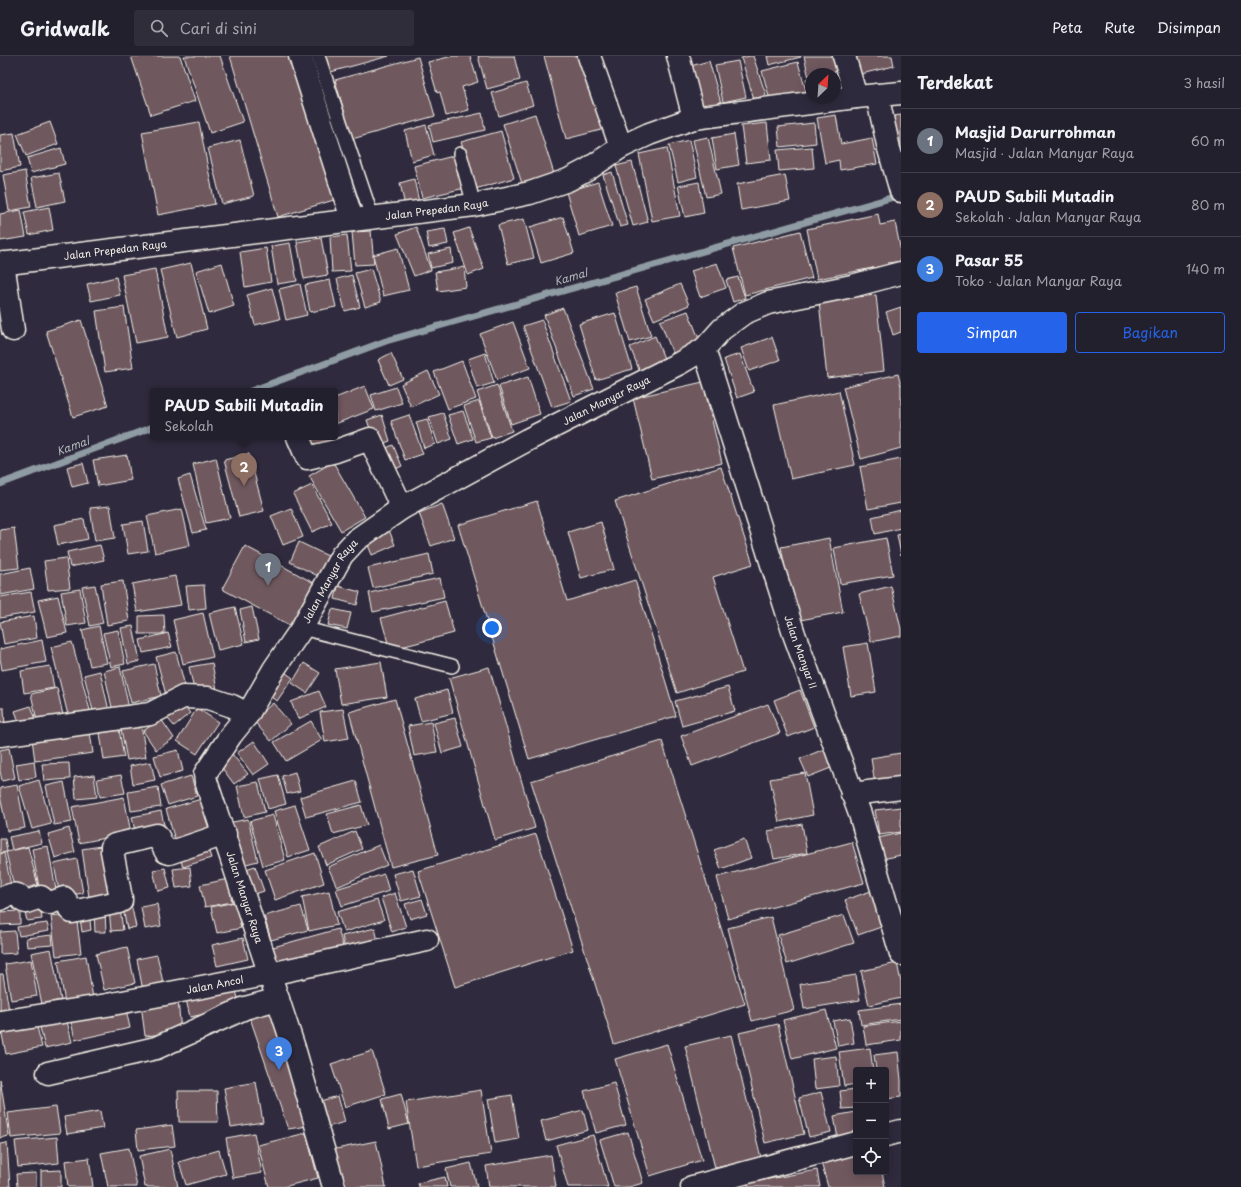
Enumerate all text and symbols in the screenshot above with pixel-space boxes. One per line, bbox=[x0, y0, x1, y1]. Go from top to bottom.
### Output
search box bbox=[134, 10, 414, 46]
text: Gridwalk bbox=[20, 14, 110, 42]
text: Cari di sini bbox=[180, 16, 257, 39]
icon: search bbox=[148, 17, 170, 39]
text: Peta bbox=[1052, 17, 1082, 38]
text: Rute bbox=[1104, 17, 1135, 38]
text: Disimpan bbox=[1157, 17, 1221, 38]
north arrow bbox=[805, 68, 841, 104]
text: Terdekat bbox=[917, 69, 993, 95]
text: 3 hasil bbox=[1184, 73, 1225, 92]
text: Masjid Darurrohman bbox=[955, 120, 1116, 143]
text: 1 bbox=[927, 131, 933, 150]
text: 60 m bbox=[1191, 131, 1225, 150]
text: Masjid · Jalan Manyar Raya bbox=[955, 143, 1134, 162]
text: PAUD Sabili Mutadin bbox=[955, 184, 1114, 207]
street label: Jalan Prepedan Raya bbox=[384, 194, 490, 223]
text: 2 bbox=[925, 195, 935, 214]
text: 80 m bbox=[1191, 195, 1225, 214]
text: Sekolah · Jalan Manyar Raya bbox=[955, 207, 1141, 226]
street label: Jalan Prepedan Raya bbox=[63, 235, 168, 263]
text: Pasar 55 bbox=[955, 248, 1023, 271]
text: 3 bbox=[926, 259, 934, 278]
text: 140 m bbox=[1186, 259, 1225, 278]
water label: Kamal bbox=[552, 263, 591, 289]
text: Toko · Jalan Manyar Raya bbox=[955, 271, 1122, 290]
button: Simpan bbox=[917, 312, 1067, 353]
button: Bagikan bbox=[1075, 312, 1225, 353]
street label: Jalan Manyar Raya bbox=[560, 371, 653, 428]
popup bbox=[150, 388, 338, 440]
text: PAUD Sabili Mutadin bbox=[164, 393, 324, 416]
text: Sekolah bbox=[164, 416, 214, 435]
water label: Kamal bbox=[54, 431, 93, 459]
pin: 2 bbox=[231, 453, 257, 486]
street label: Jalan Manyar Raya bbox=[298, 535, 361, 626]
pin: 1 bbox=[255, 553, 281, 586]
street label: Jalan Manyar II bbox=[781, 613, 821, 691]
your location bbox=[482, 618, 502, 638]
street label: Jalan Manyar Raya bbox=[223, 849, 268, 946]
street label: Jalan Ancol bbox=[185, 971, 245, 997]
pin: 3 bbox=[266, 1037, 292, 1070]
map controls bbox=[853, 1067, 889, 1175]
button: + bbox=[853, 1067, 889, 1103]
button: − bbox=[853, 1103, 889, 1139]
button: locate bbox=[853, 1139, 889, 1175]

